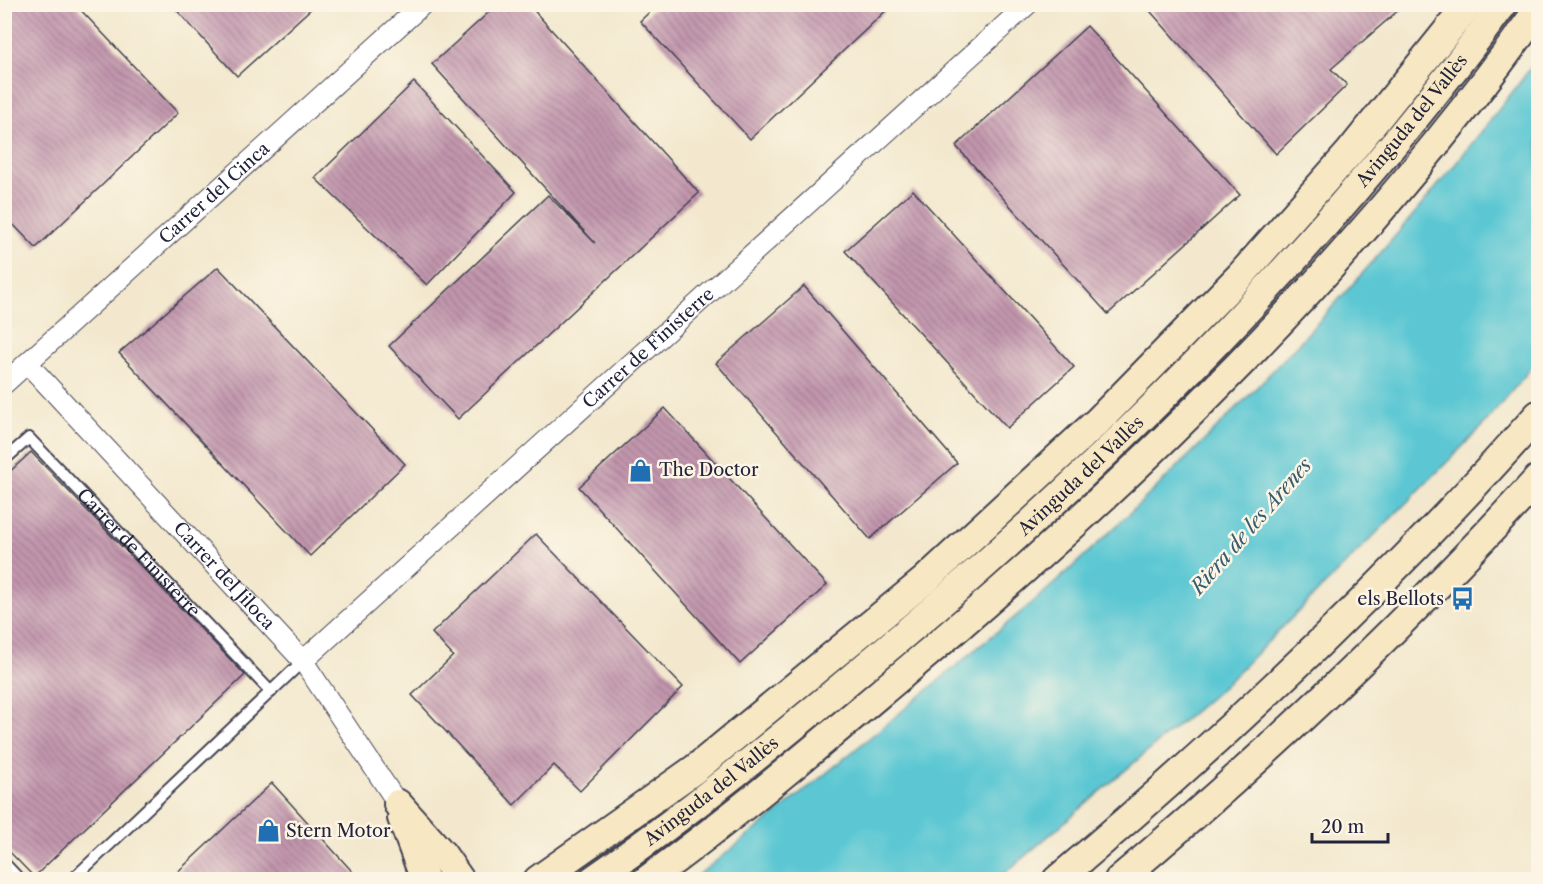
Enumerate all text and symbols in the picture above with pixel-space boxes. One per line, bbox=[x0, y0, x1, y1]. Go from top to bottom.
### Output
street label: Avinguda del Vallès bbox=[1351, 50, 1472, 192]
street label: Carrer del Cinca bbox=[155, 137, 274, 249]
street label: Carrer de Finisterre bbox=[578, 283, 718, 413]
street label: Avinguda del Vallès bbox=[1013, 411, 1148, 541]
water label: Riera de les Arenes bbox=[1184, 453, 1317, 600]
shop icon: The Doctor bbox=[628, 457, 654, 483]
place label: The Doctor bbox=[659, 459, 759, 481]
street label: Carrer de Finisterre bbox=[72, 484, 205, 622]
street label: Carrer del Jiloca bbox=[169, 517, 280, 635]
bus stop icon: els Bellots bbox=[1449, 586, 1475, 612]
place label: els Bellots bbox=[1357, 588, 1444, 610]
street label: Avinguda del Vallès bbox=[639, 732, 783, 851]
scale bar bbox=[1312, 806, 1388, 844]
text: 20 m bbox=[1321, 816, 1365, 838]
shop icon: Stern Motor bbox=[255, 818, 281, 844]
place label: Stern Motor bbox=[286, 820, 391, 842]

